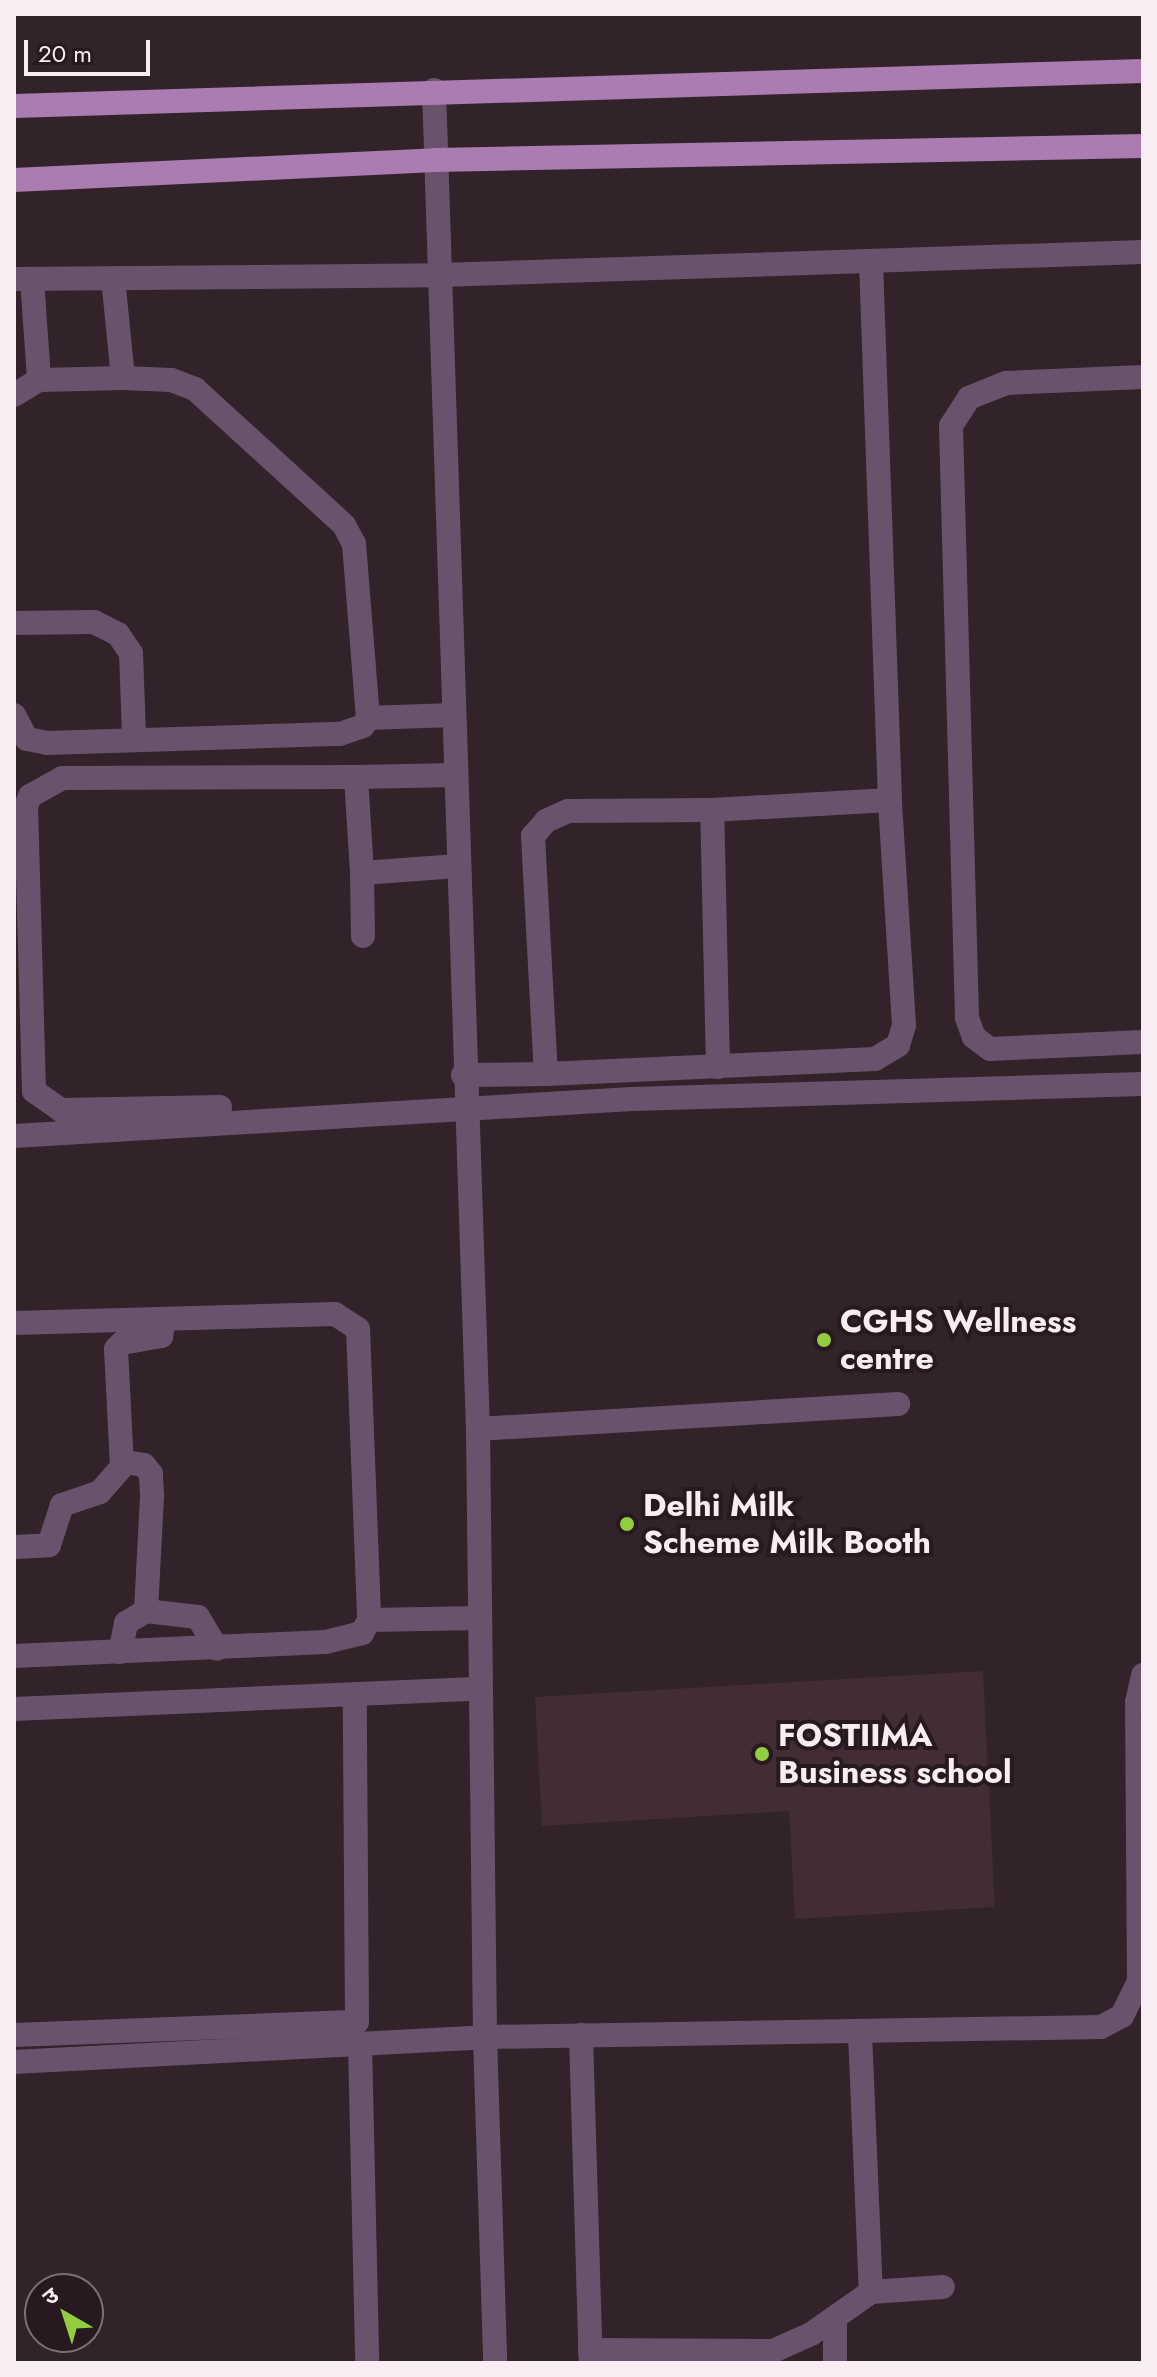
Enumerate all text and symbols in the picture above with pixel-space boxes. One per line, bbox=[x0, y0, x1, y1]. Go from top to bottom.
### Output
scale bar bbox=[28, 24, 154, 74]
text: 20 m bbox=[38, 36, 92, 71]
place label: CGHS Wellness centre bbox=[840, 1303, 1076, 1378]
marker: CGHS Wellness centre bbox=[815, 1331, 833, 1349]
place label: Delhi Milk Scheme Milk Booth bbox=[643, 1487, 931, 1562]
marker: Delhi Milk Scheme Milk Booth bbox=[618, 1515, 636, 1533]
place label: FOSTIIMA Business school bbox=[778, 1717, 1012, 1792]
marker: FOSTIIMA Business school bbox=[753, 1745, 771, 1763]
north arrow bbox=[24, 2273, 104, 2353]
text: उ bbox=[35, 2279, 65, 2312]

